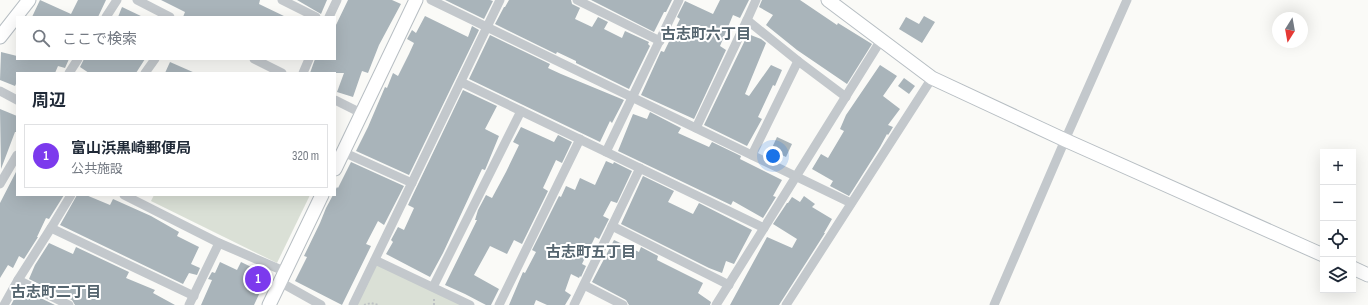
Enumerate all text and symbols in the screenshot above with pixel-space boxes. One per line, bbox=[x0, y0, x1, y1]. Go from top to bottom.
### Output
north arrow bbox=[1272, 12, 1308, 48]
search box bbox=[16, 16, 336, 60]
district label: 古志町六丁目 bbox=[661, 25, 751, 44]
icon: search bbox=[30, 27, 52, 49]
text: ここで検索 bbox=[62, 30, 137, 49]
text: 周辺 bbox=[32, 91, 66, 111]
text: 富山浜黒崎郵便局 bbox=[71, 139, 191, 158]
your location bbox=[763, 146, 783, 166]
text: 1 bbox=[43, 148, 49, 164]
text: 320 m bbox=[292, 148, 319, 164]
map controls bbox=[1320, 149, 1356, 293]
button: + bbox=[1320, 149, 1356, 185]
text: 公共施設 bbox=[71, 161, 123, 177]
button: − bbox=[1320, 185, 1356, 221]
button: locate bbox=[1320, 221, 1356, 257]
district label: 古志町五丁目 bbox=[546, 243, 636, 262]
button: layers bbox=[1320, 257, 1356, 293]
pin: 1 bbox=[245, 264, 271, 294]
district label: 古志町二丁目 bbox=[11, 283, 101, 302]

